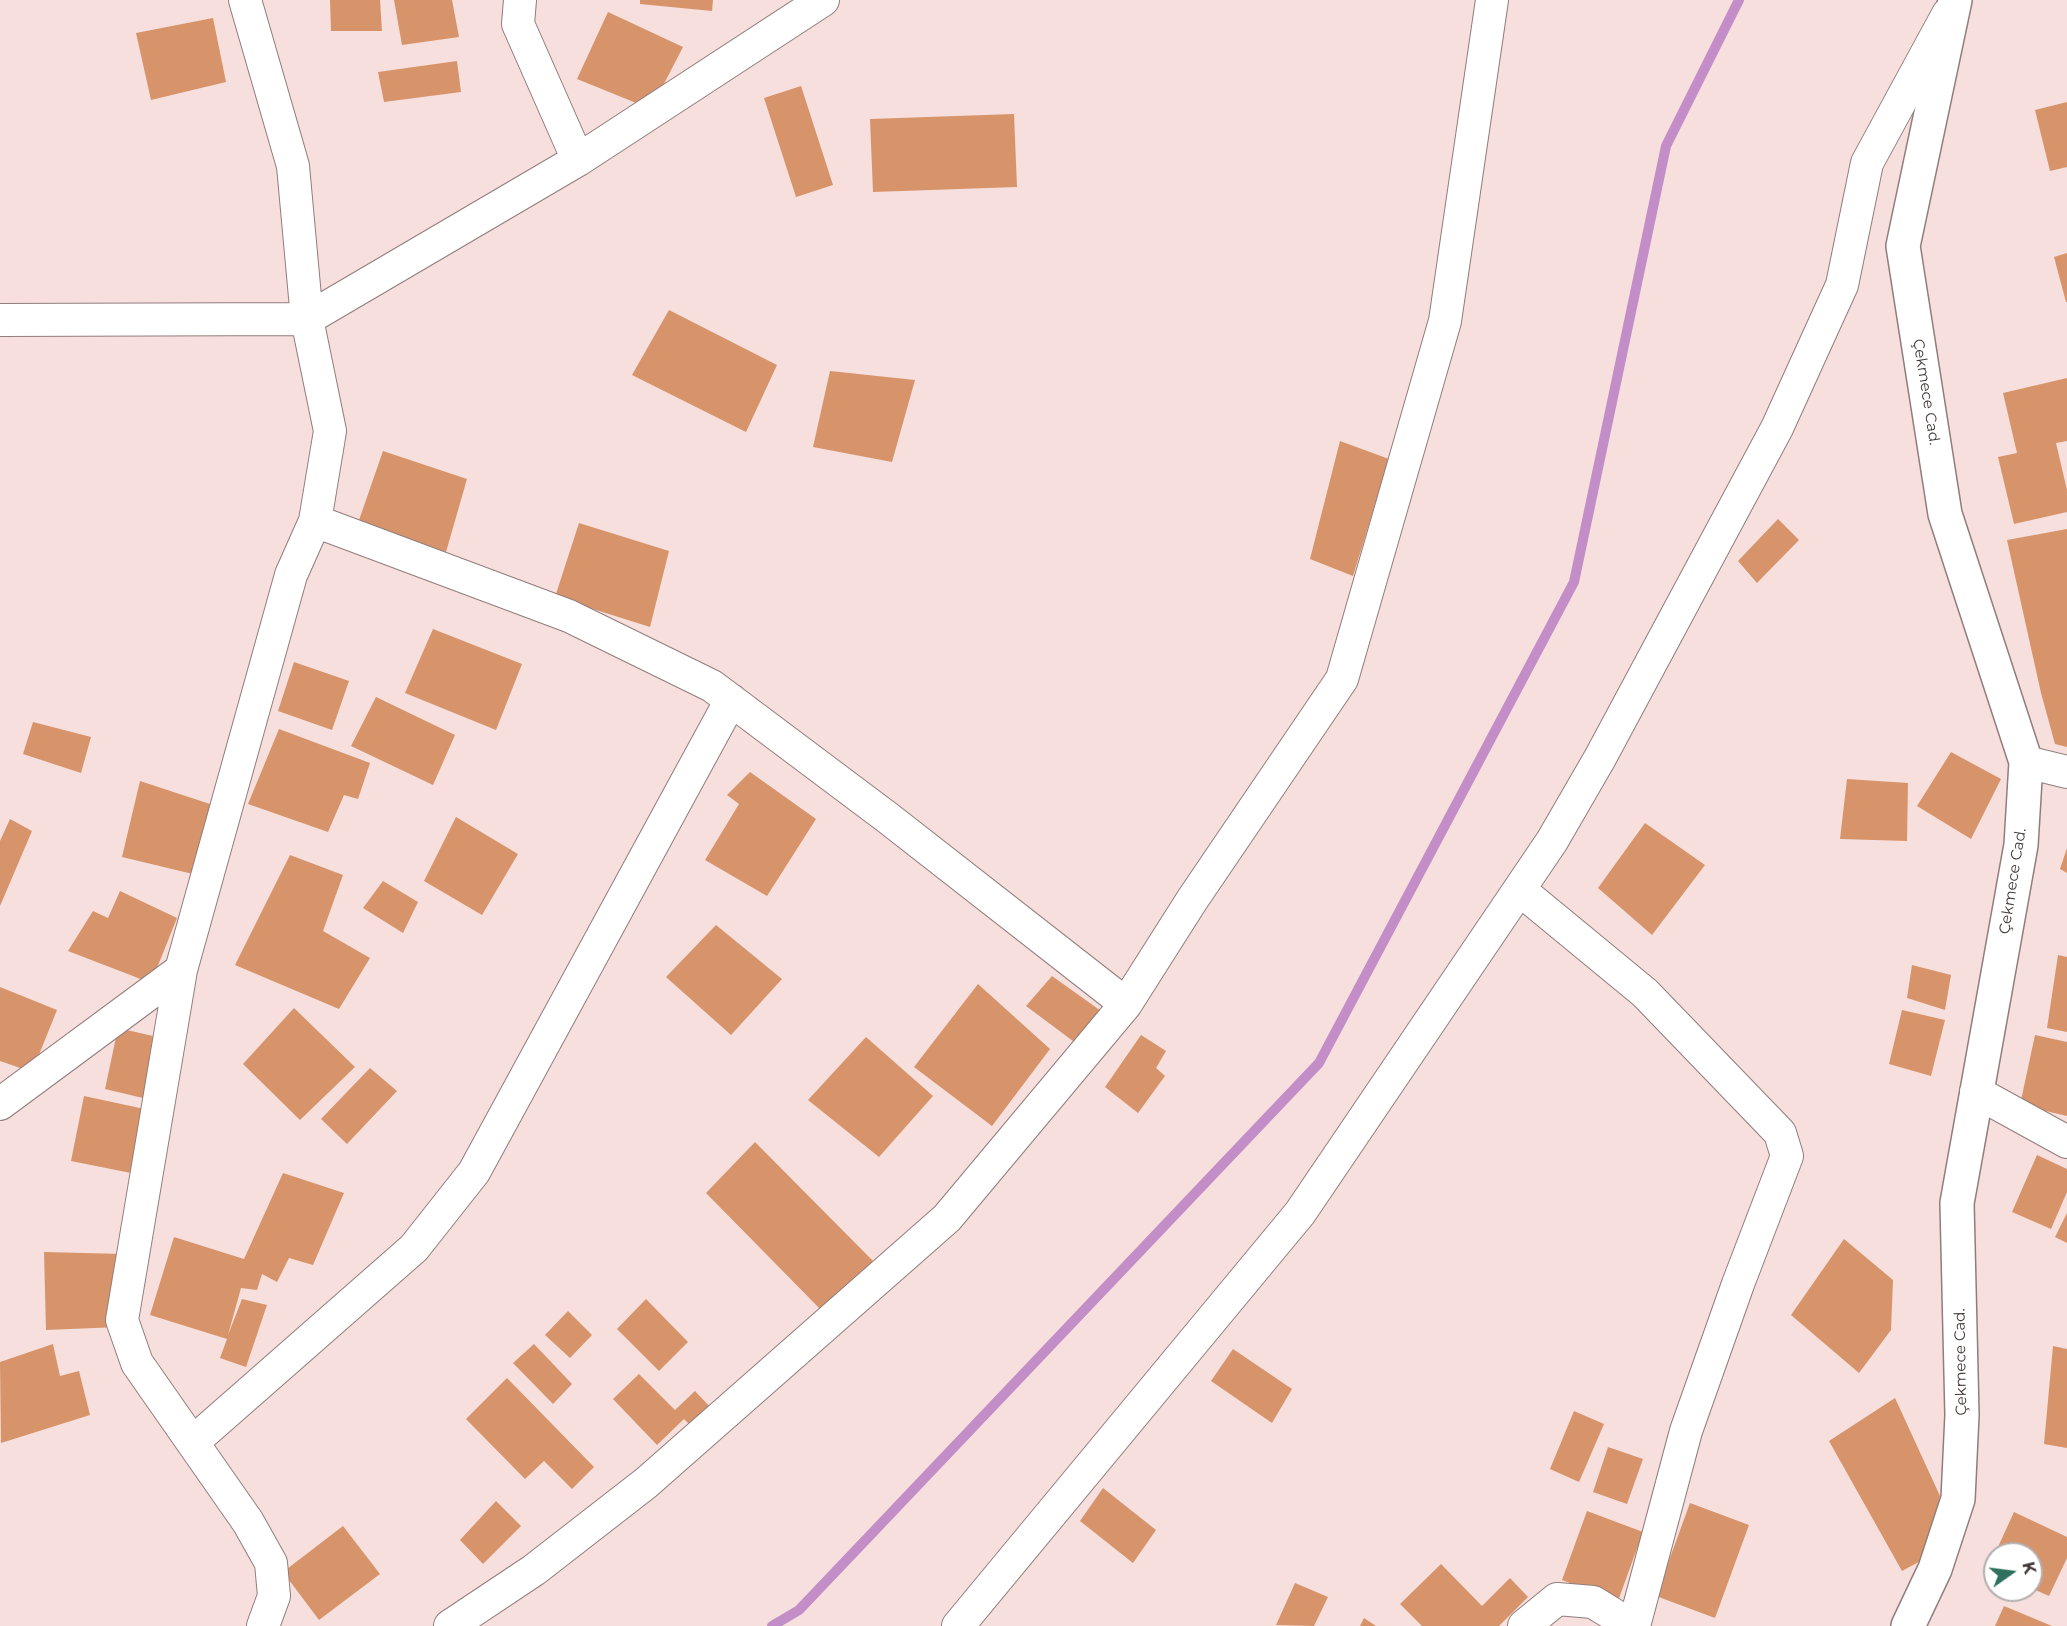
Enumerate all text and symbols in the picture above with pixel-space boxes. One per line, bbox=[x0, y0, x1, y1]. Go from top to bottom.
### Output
street label: Çekmece Cad. bbox=[1909, 338, 1943, 446]
street label: Çekmece Cad. bbox=[1996, 827, 2030, 935]
street label: Çekmece Cad. bbox=[1951, 1308, 1971, 1416]
north arrow bbox=[1983, 1542, 2043, 1602]
text: K bbox=[2018, 1560, 2040, 1576]

